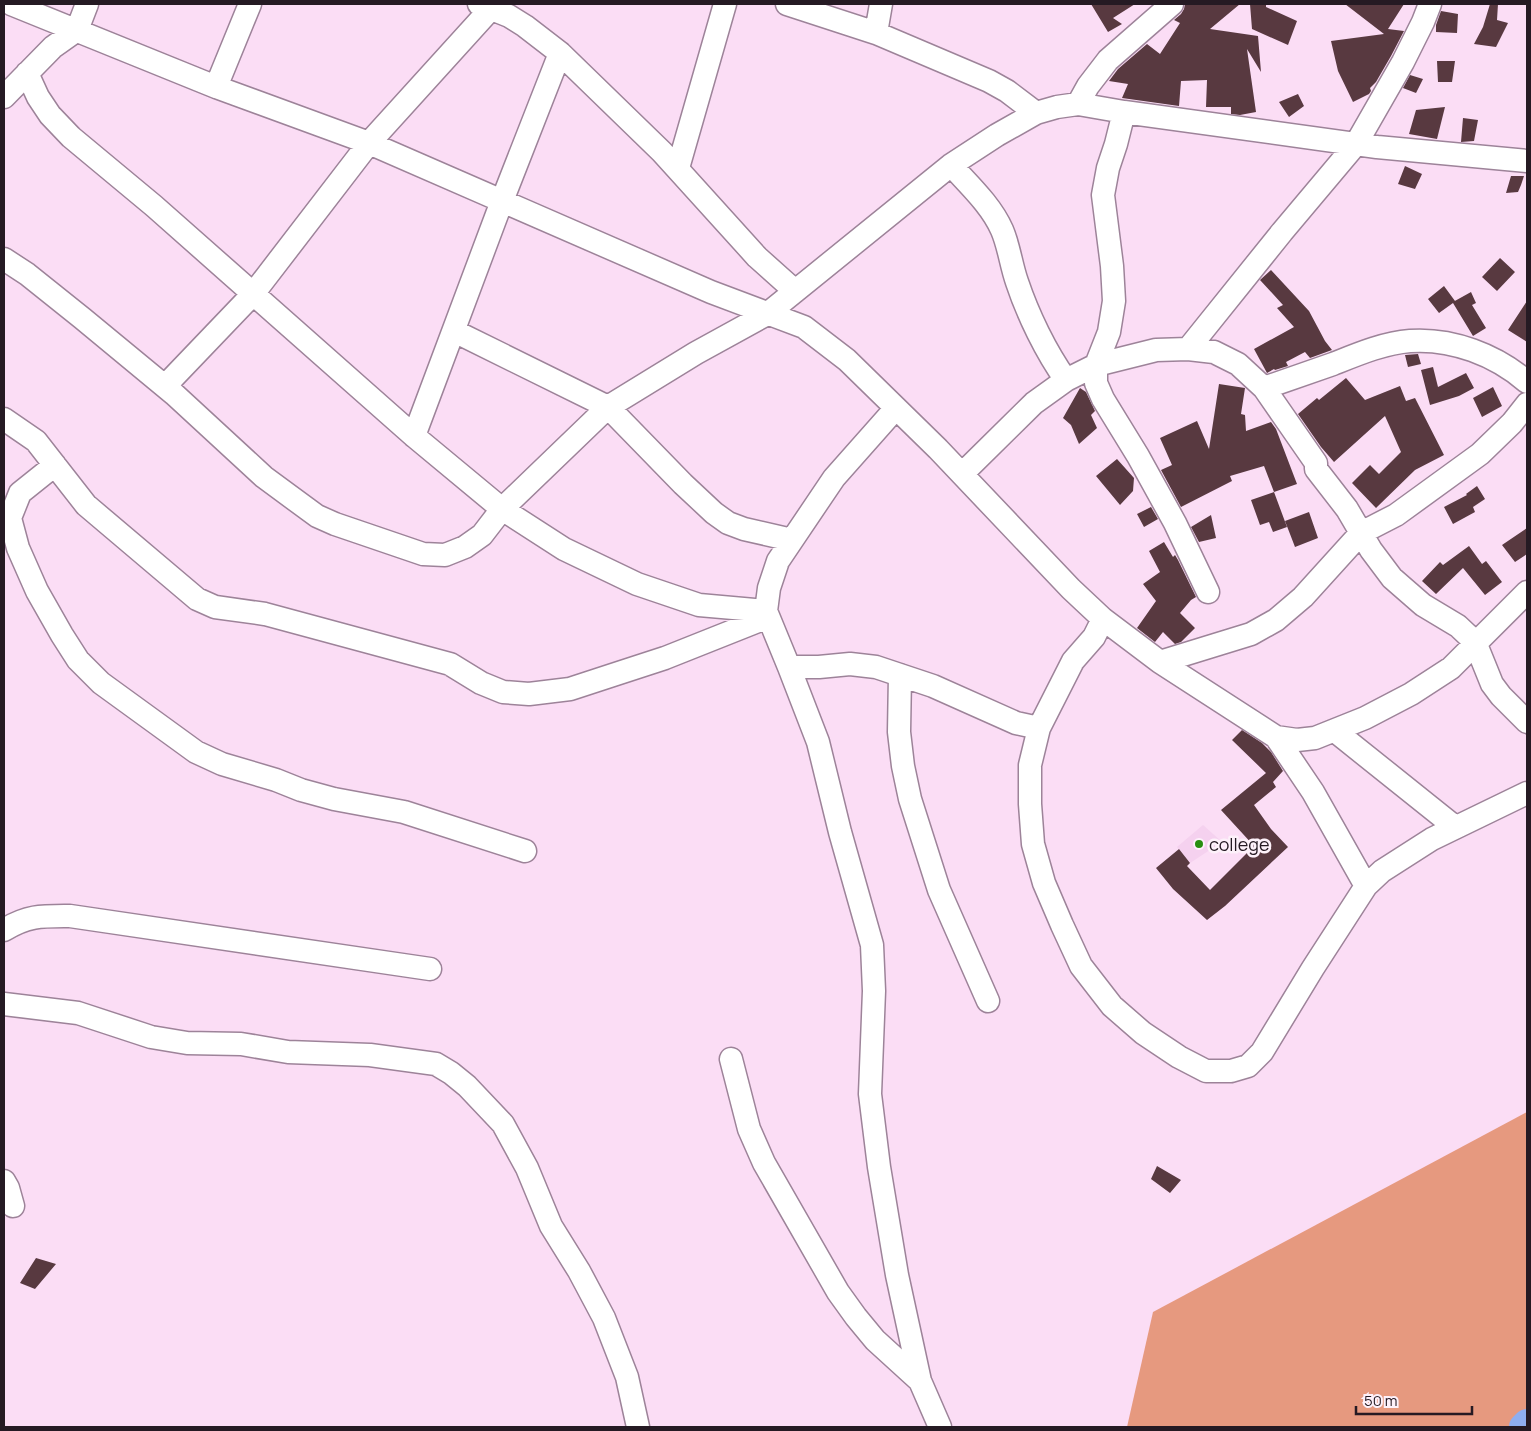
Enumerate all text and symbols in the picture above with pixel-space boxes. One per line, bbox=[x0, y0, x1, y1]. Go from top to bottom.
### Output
place label: college bbox=[1209, 832, 1269, 856]
marker: college bbox=[1193, 838, 1205, 850]
scale bar bbox=[1356, 1384, 1472, 1416]
text: 50 m bbox=[1364, 1390, 1398, 1411]

